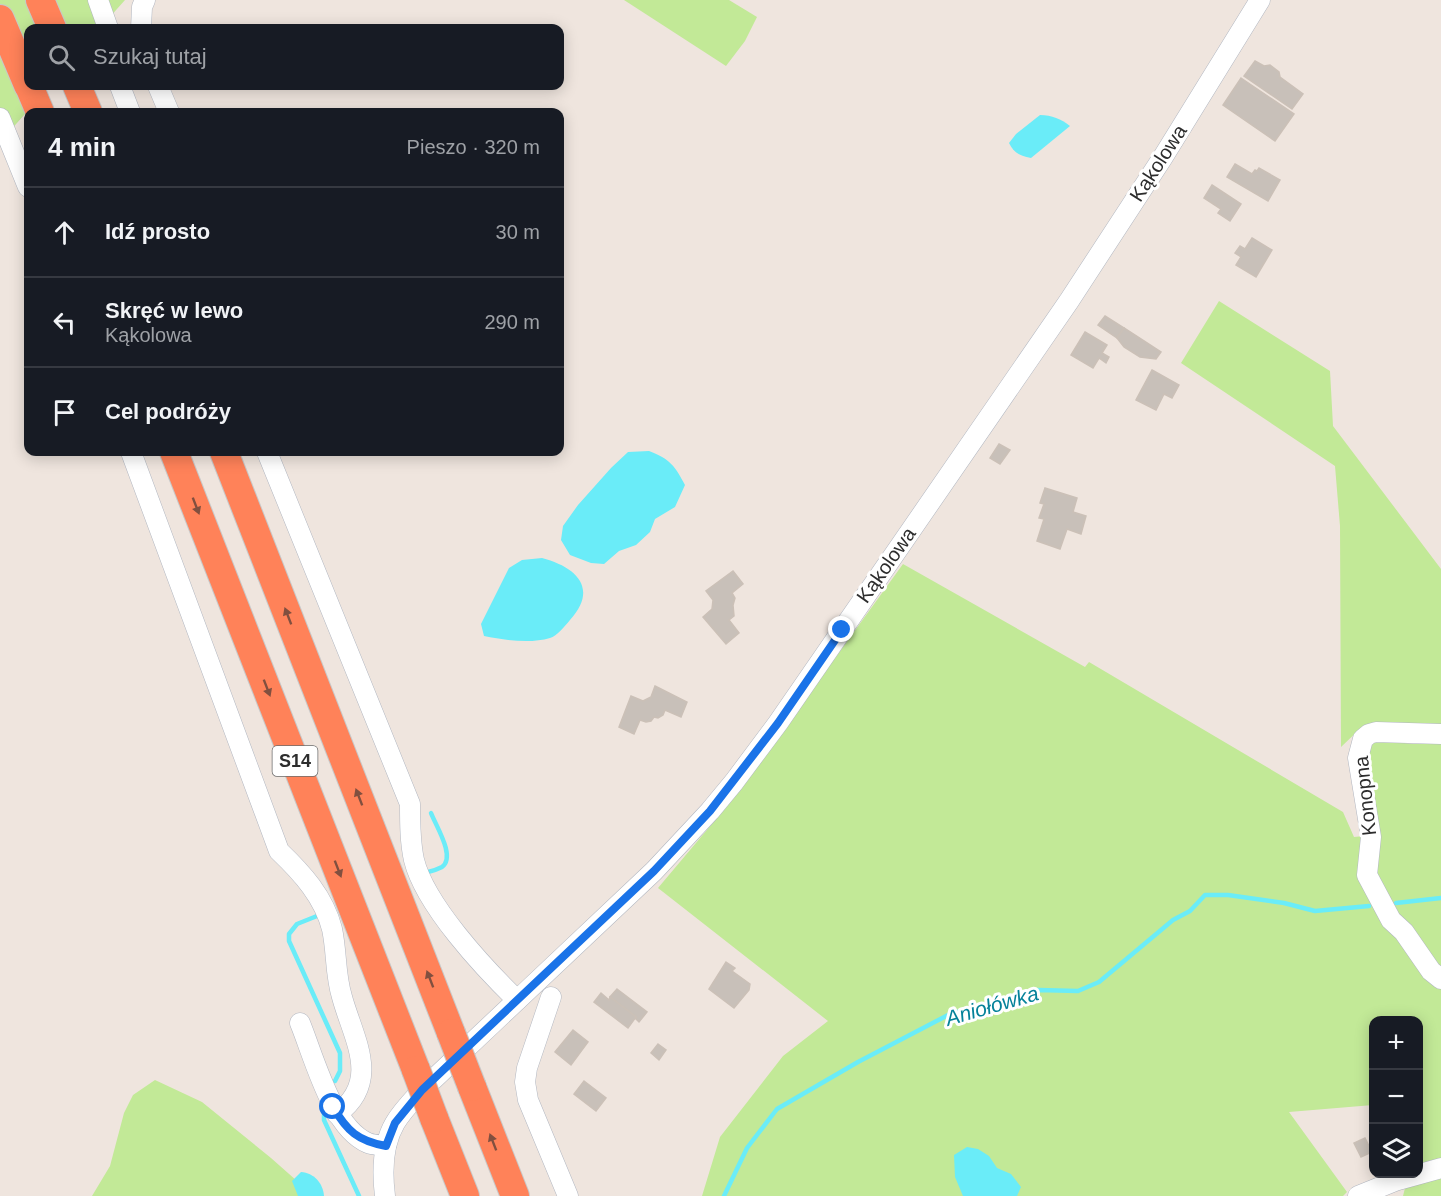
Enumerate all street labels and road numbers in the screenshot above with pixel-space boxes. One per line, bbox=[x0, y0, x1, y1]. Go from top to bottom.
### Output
street label: Kąkolowa bbox=[1125, 120, 1191, 205]
street label: Kąkolowa bbox=[852, 522, 920, 607]
road number: S14 bbox=[272, 746, 318, 776]
street label: Konopna bbox=[1350, 754, 1380, 837]

